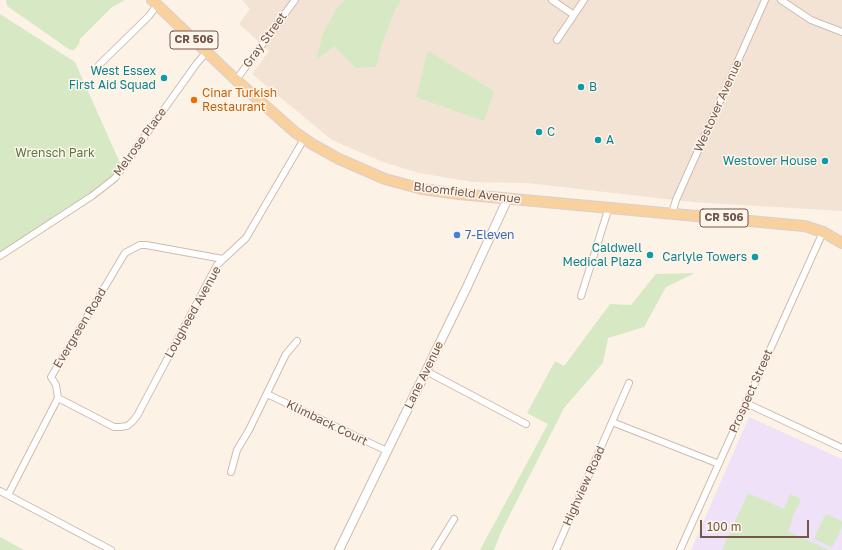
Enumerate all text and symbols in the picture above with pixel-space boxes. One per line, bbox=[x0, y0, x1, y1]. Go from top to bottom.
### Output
street label: Gray Street bbox=[240, 10, 290, 70]
road number: CR 506 bbox=[170, 31, 218, 49]
street label: Westover Avenue bbox=[691, 58, 745, 154]
place label: West Essex First Aid Squad bbox=[69, 64, 156, 92]
marker: West Essex First Aid Squad bbox=[159, 73, 169, 83]
place label: B bbox=[589, 80, 597, 94]
marker: B bbox=[576, 82, 586, 92]
place label: Cinar Turkish Restaurant bbox=[202, 86, 277, 114]
marker: Cinar Turkish Restaurant bbox=[189, 95, 199, 105]
street label: Melrose Place bbox=[110, 105, 170, 179]
place label: C bbox=[547, 125, 555, 139]
marker: C bbox=[534, 127, 544, 137]
place label: A bbox=[606, 133, 614, 147]
marker: A bbox=[593, 135, 603, 145]
park label: Wrensch Park bbox=[15, 146, 95, 160]
place label: Westover House bbox=[723, 154, 817, 168]
marker: Westover House bbox=[820, 156, 830, 166]
street label: Bloomfield Avenue bbox=[413, 179, 521, 207]
road number: CR 506 bbox=[700, 209, 748, 227]
place label: 7-Eleven bbox=[465, 228, 514, 242]
marker: 7-Eleven bbox=[452, 230, 462, 240]
place label: Caldwell Medical Plaza bbox=[563, 241, 642, 269]
marker: Caldwell Medical Plaza bbox=[645, 250, 655, 260]
place label: Carlyle Towers bbox=[662, 250, 747, 264]
marker: Carlyle Towers bbox=[750, 252, 760, 262]
street label: Lougheed Avenue bbox=[162, 264, 224, 360]
street label: Evergreen Road bbox=[50, 285, 110, 371]
street label: Lane Avenue bbox=[401, 339, 447, 411]
street label: Prospect Street bbox=[726, 347, 776, 435]
street label: Klimback Court bbox=[284, 397, 370, 449]
street label: Highview Road bbox=[560, 444, 608, 528]
scale bar bbox=[702, 512, 811, 538]
text: 100 m bbox=[707, 519, 741, 534]

